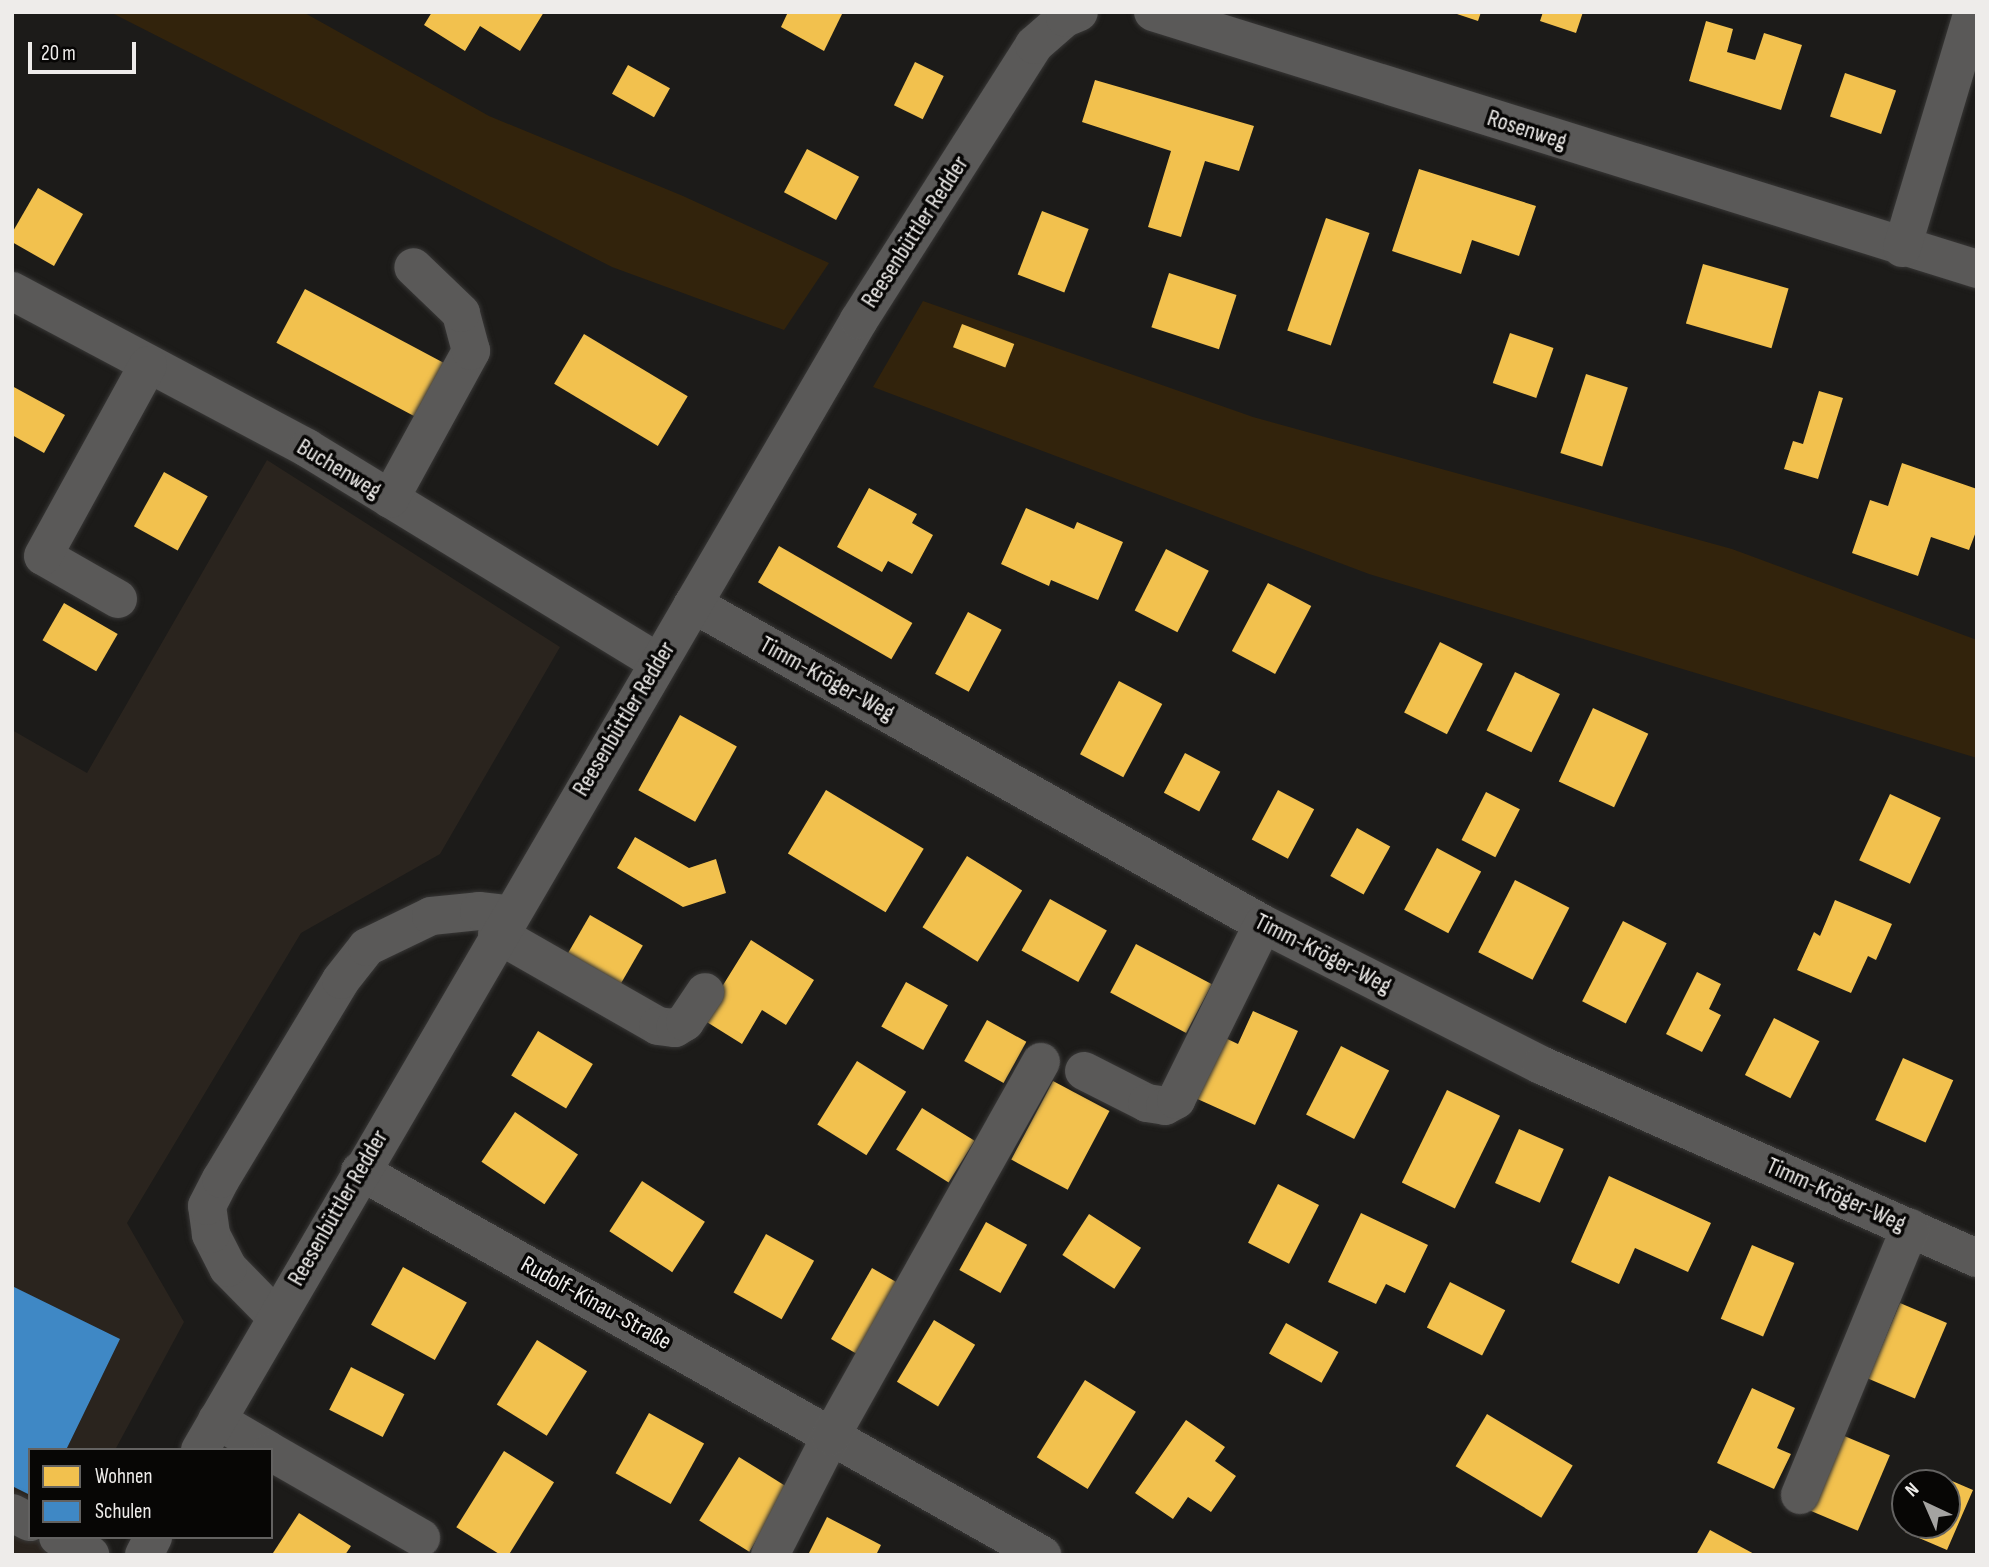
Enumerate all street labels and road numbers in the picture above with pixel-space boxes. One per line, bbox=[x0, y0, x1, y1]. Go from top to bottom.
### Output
street label: Rosenweg bbox=[1484, 104, 1570, 156]
street label: Reesenbüttler Redder bbox=[855, 151, 975, 313]
street label: Buchenweg bbox=[292, 433, 386, 505]
street label: Timm-Kröger-Weg bbox=[755, 630, 899, 728]
street label: Reesenbüttler Redder bbox=[567, 637, 681, 801]
street label: Timm-Kröger-Weg bbox=[1250, 907, 1396, 1001]
street label: Reesenbüttler Redder bbox=[282, 1125, 394, 1291]
street label: Timm-Kröger-Weg bbox=[1762, 1151, 1910, 1239]
street label: Rudolf-Kinau-Straße bbox=[516, 1250, 676, 1356]

